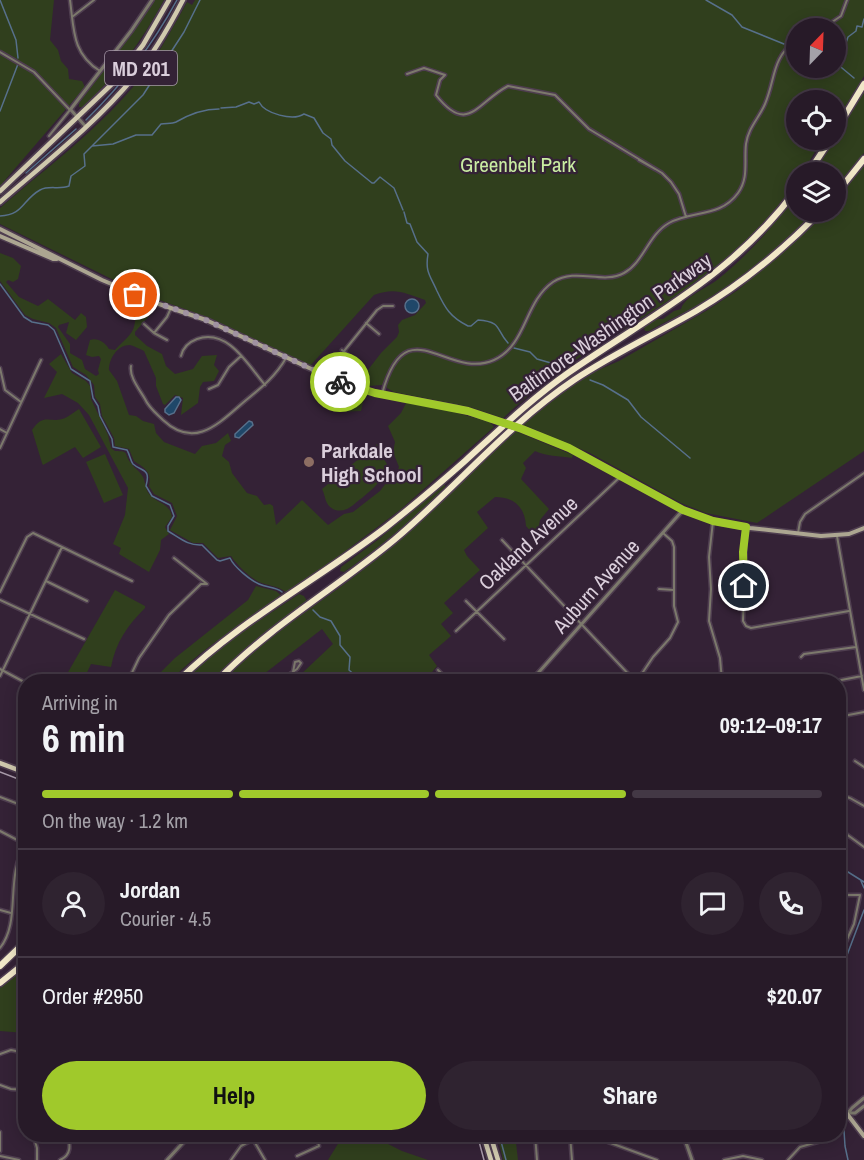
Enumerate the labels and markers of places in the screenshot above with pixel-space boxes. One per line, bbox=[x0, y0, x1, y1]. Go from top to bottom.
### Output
pin bbox=[109, 269, 160, 320]
place label: Parkdale High School bbox=[321, 436, 421, 489]
marker: Parkdale High School bbox=[302, 455, 316, 469]
pin bbox=[718, 560, 769, 611]

